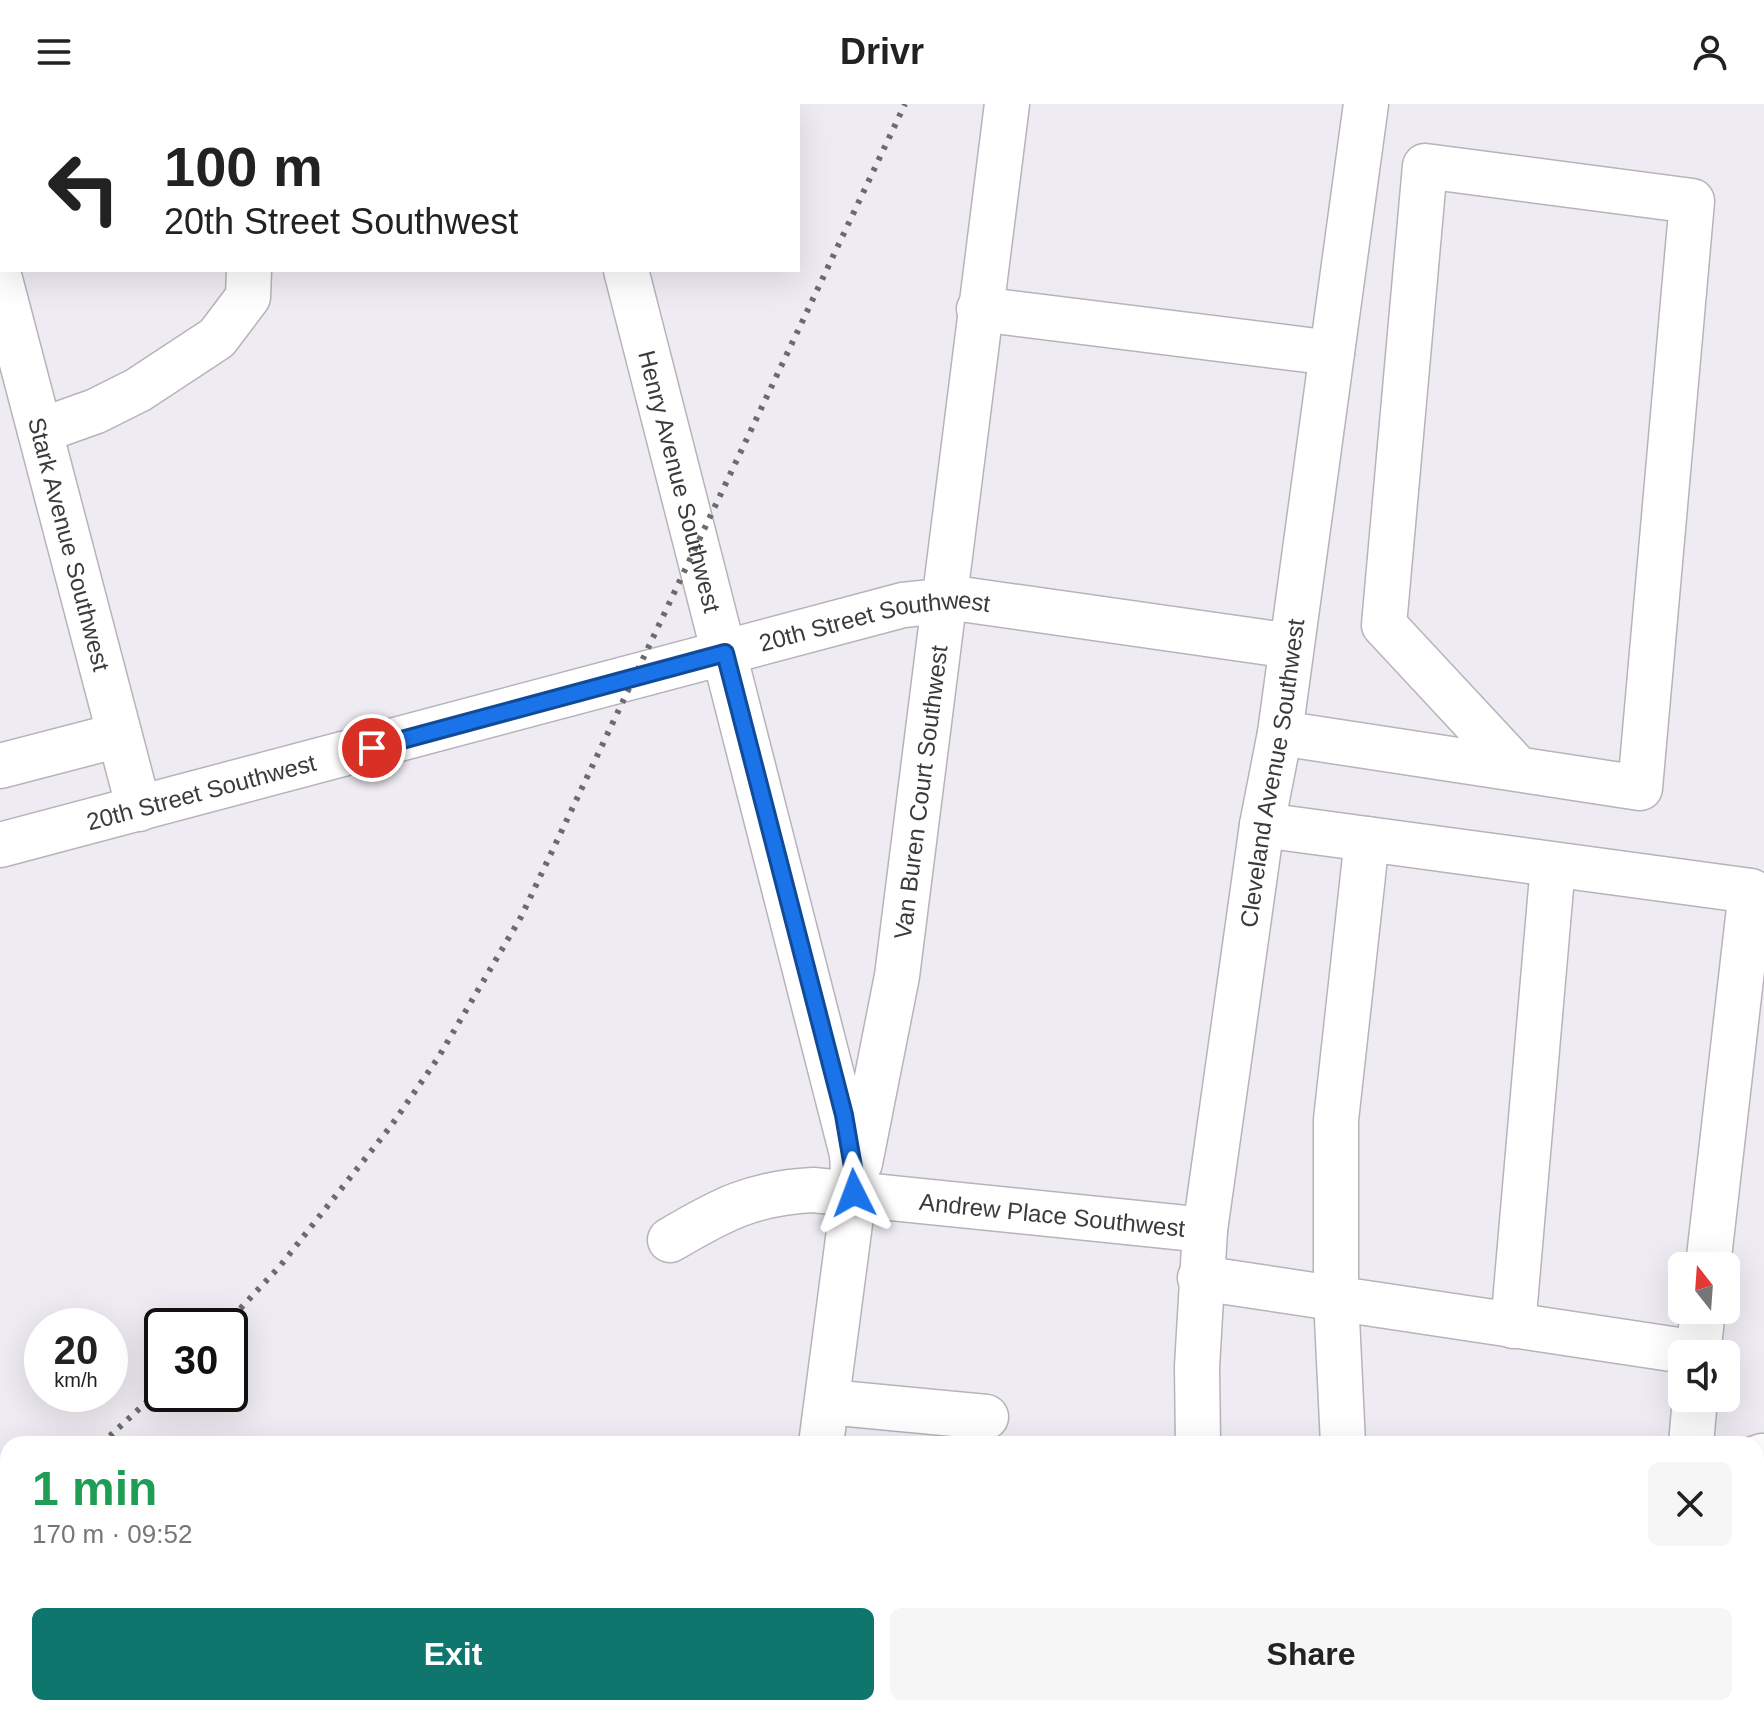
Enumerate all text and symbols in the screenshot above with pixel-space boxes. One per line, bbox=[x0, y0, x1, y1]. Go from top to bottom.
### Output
icon: menu bbox=[32, 30, 76, 74]
icon: person bbox=[1688, 30, 1732, 74]
text: Drivr bbox=[840, 31, 924, 72]
text: 100 m bbox=[164, 135, 323, 198]
icon: left bbox=[32, 136, 136, 240]
text: 20th Street Southwest bbox=[164, 201, 518, 242]
street label: Henry Avenue Southwest bbox=[634, 347, 727, 615]
street label: Stark Avenue Southwest bbox=[23, 414, 116, 674]
street label: 20th Street Southwest bbox=[756, 585, 992, 656]
street label: Cleveland Avenue Southwest bbox=[1234, 617, 1309, 929]
street label: Van Buren Court Southwest bbox=[888, 643, 952, 941]
pin bbox=[338, 714, 406, 782]
icon: arrive bbox=[350, 726, 394, 770]
street label: 20th Street Southwest bbox=[83, 748, 319, 835]
position arrow bbox=[812, 1151, 896, 1235]
street label: Andrew Place Southwest bbox=[918, 1187, 1187, 1241]
north arrow bbox=[1668, 1252, 1740, 1324]
map controls bbox=[1668, 1252, 1740, 1412]
speed limit sign: 30 bbox=[144, 1308, 248, 1412]
text: 20 bbox=[54, 1328, 98, 1372]
button: sound bbox=[1668, 1340, 1740, 1412]
text: km/h bbox=[54, 1369, 98, 1391]
text: 1 min bbox=[32, 1462, 157, 1515]
button: close bbox=[1648, 1462, 1732, 1546]
text: 170 m · 09:52 bbox=[32, 1519, 192, 1549]
button: Exit bbox=[32, 1608, 874, 1700]
button: Share bbox=[890, 1608, 1732, 1700]

